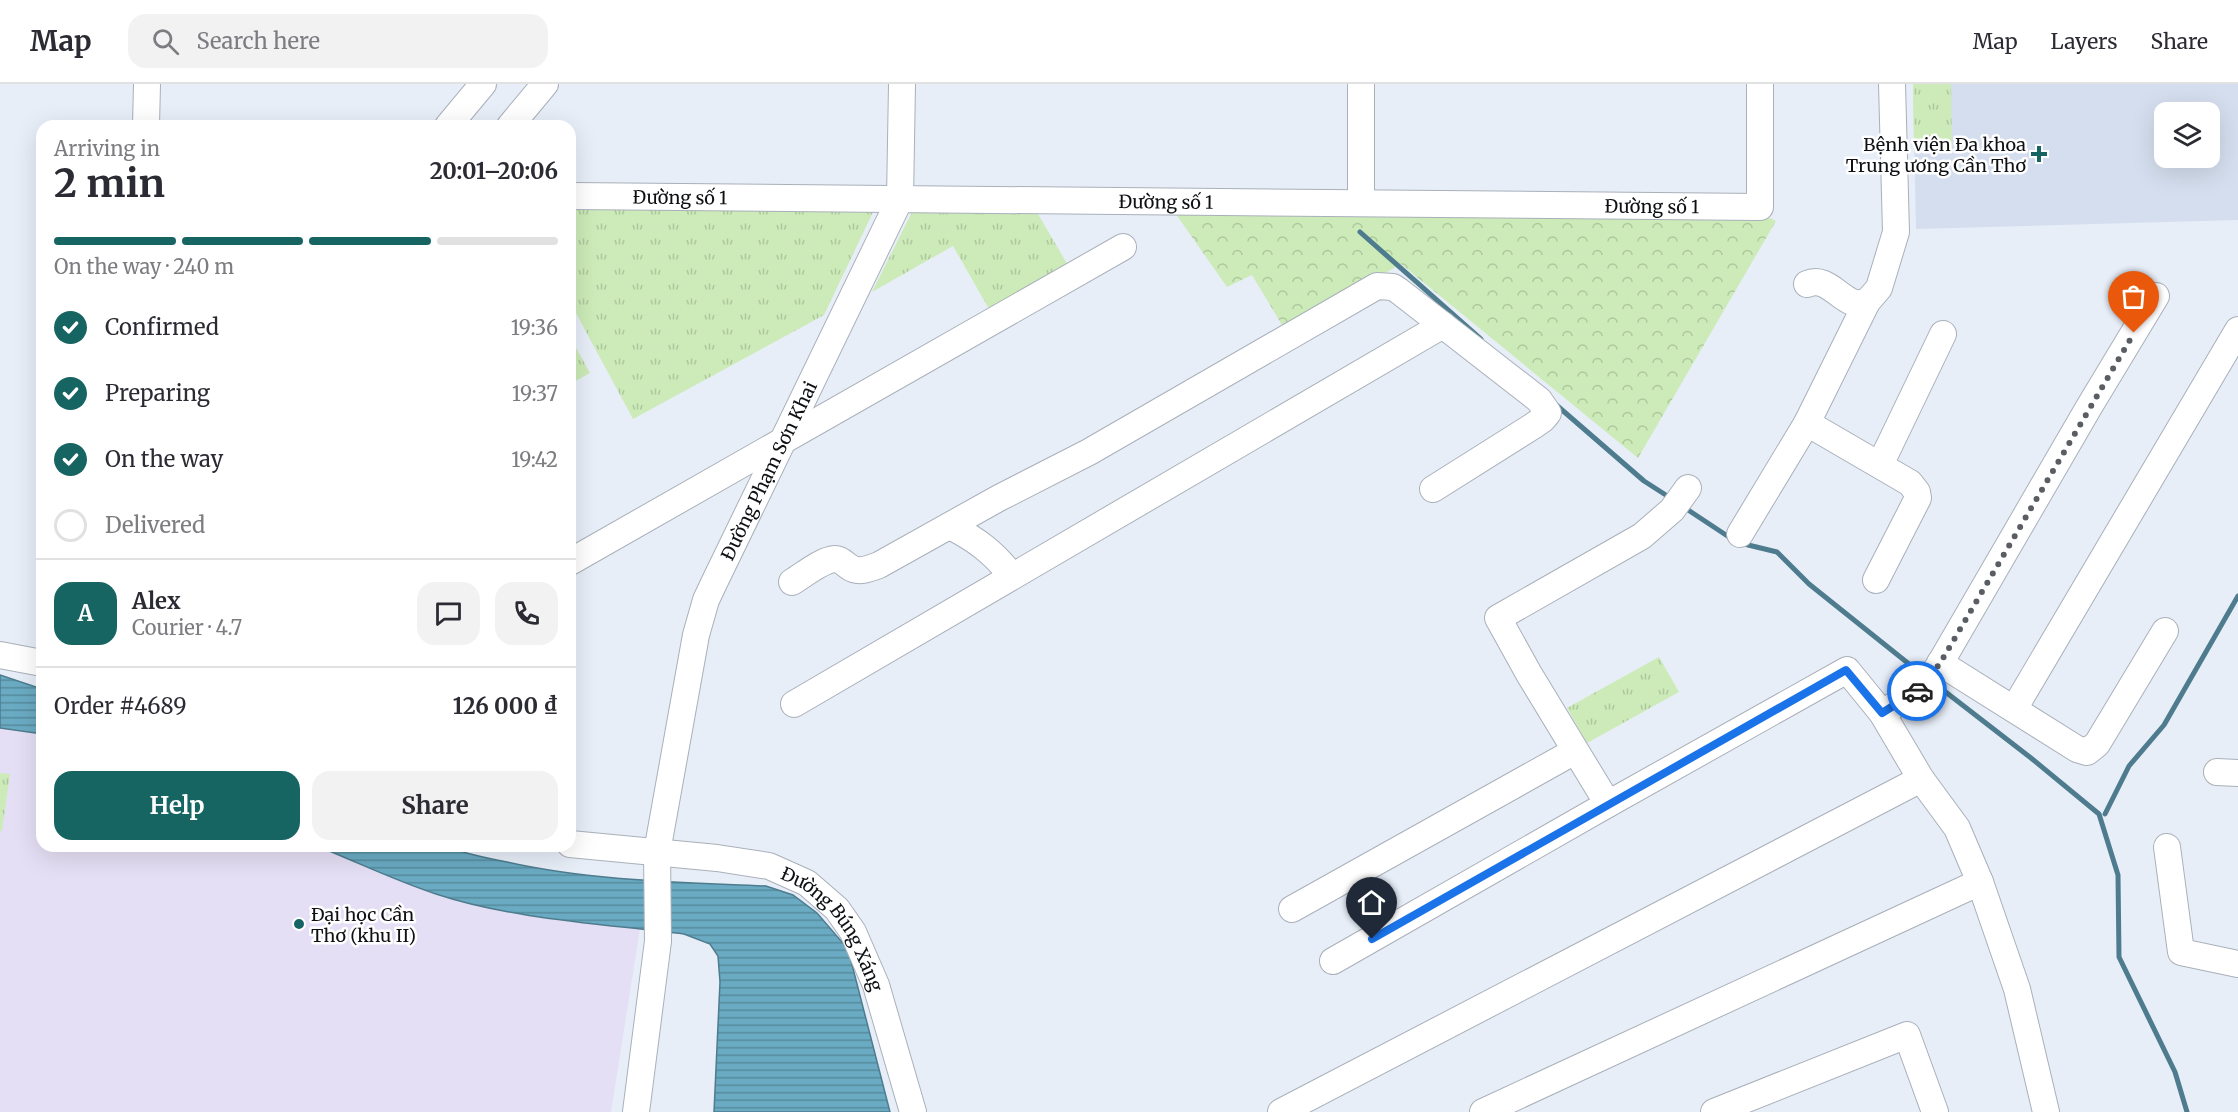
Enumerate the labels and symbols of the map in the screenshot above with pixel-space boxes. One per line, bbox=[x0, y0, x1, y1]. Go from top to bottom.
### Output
place label: Bệnh viện Đa khoa Trung ương Cần Thơ bbox=[1846, 133, 2026, 177]
marker: Bệnh viện Đa khoa Trung ương Cần Thơ bbox=[2030, 145, 2048, 163]
street label: Đường số 1 bbox=[633, 185, 727, 209]
street label: Đường số 1 bbox=[1119, 190, 1213, 213]
street label: Đường số 1 bbox=[1605, 194, 1699, 218]
pin bbox=[2108, 271, 2159, 333]
street label: Đường Phạm Sơn Khai bbox=[715, 377, 822, 564]
courier bbox=[1887, 661, 1947, 721]
street label: Đường Búng Xáng bbox=[778, 861, 889, 994]
pin bbox=[1346, 877, 1397, 939]
place label: Đại học Cần Thơ (khu II) bbox=[311, 903, 416, 947]
marker: Đại học Cần Thơ (khu II) bbox=[292, 917, 306, 931]

